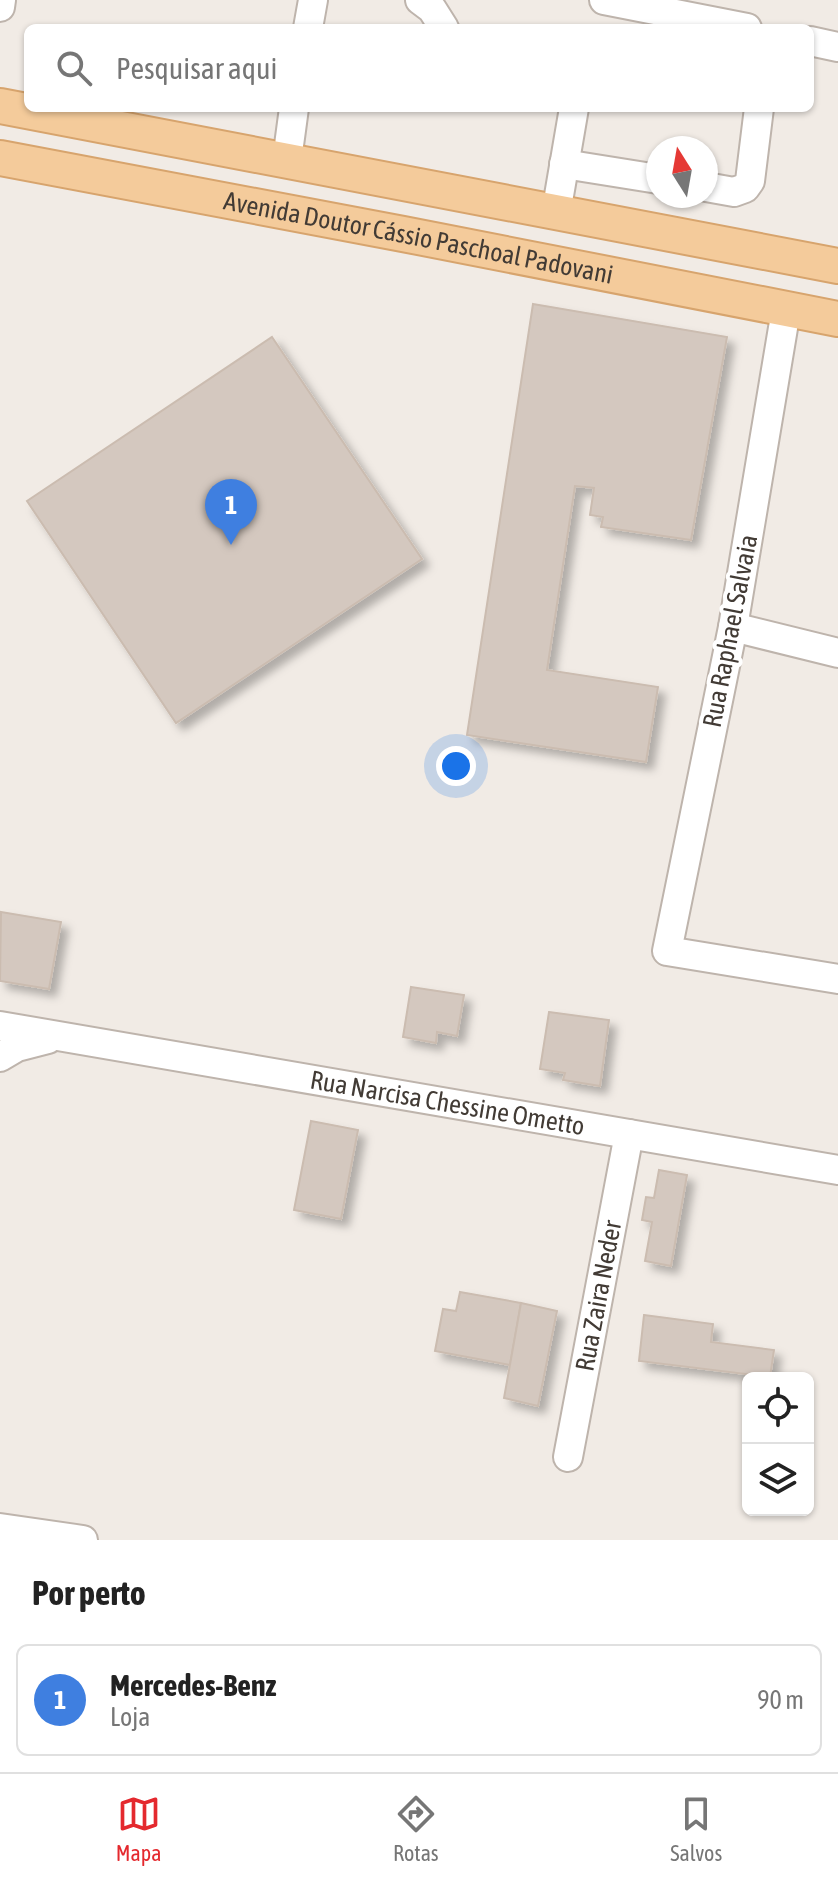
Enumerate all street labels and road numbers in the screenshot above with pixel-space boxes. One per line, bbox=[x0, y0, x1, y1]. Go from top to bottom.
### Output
street label: Avenida Doutor Cássio Paschoal Padovani bbox=[221, 186, 616, 290]
street label: Rua Raphael Salvaia bbox=[697, 532, 763, 730]
street label: Rua Narcisa Chessine Ometto bbox=[308, 1065, 587, 1141]
street label: Rua Zaira Neder bbox=[570, 1218, 627, 1374]

